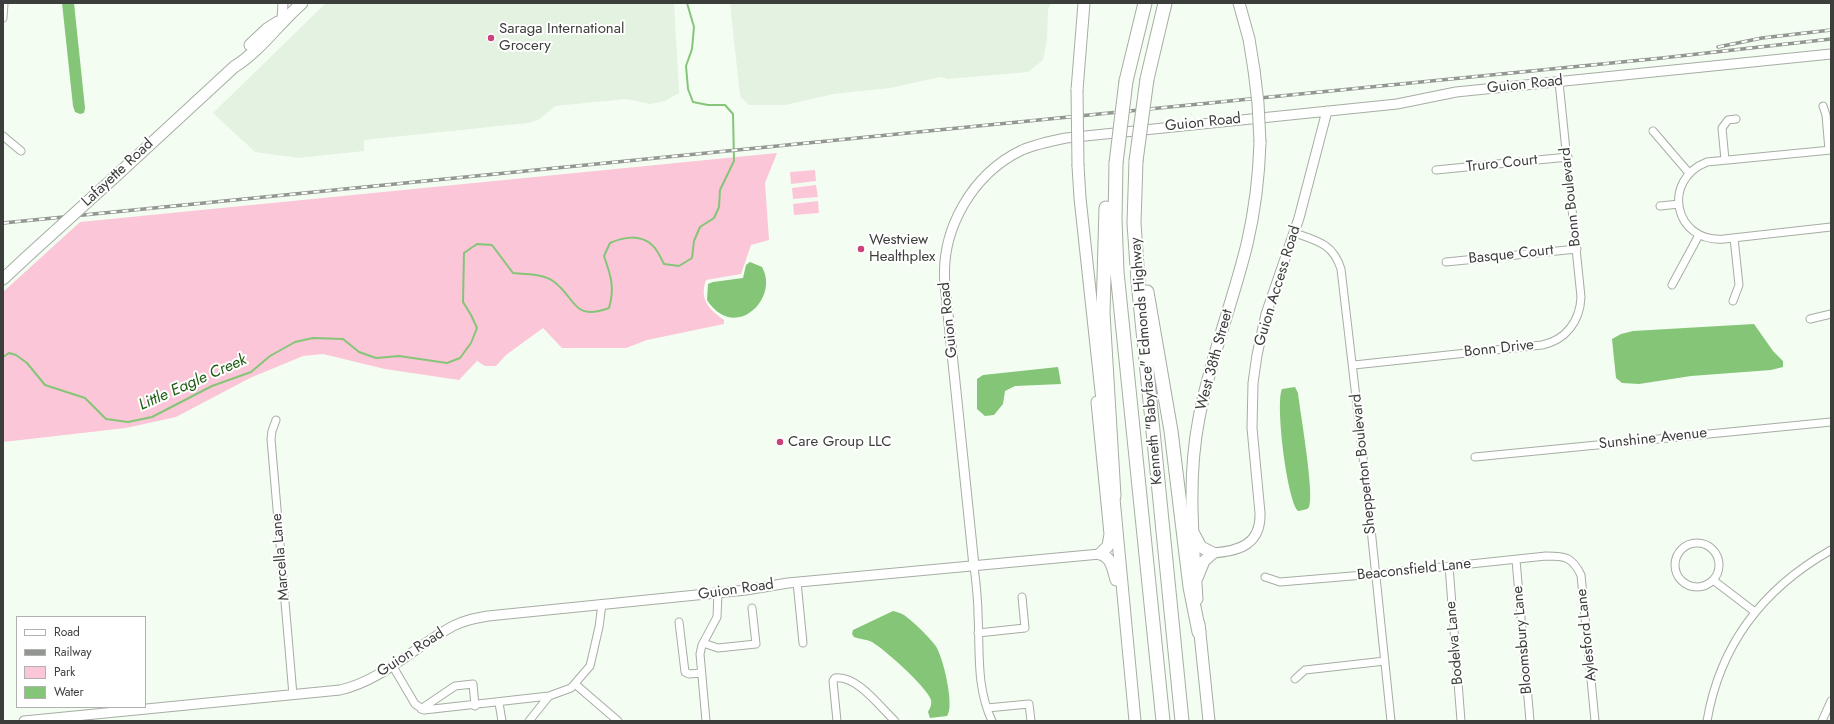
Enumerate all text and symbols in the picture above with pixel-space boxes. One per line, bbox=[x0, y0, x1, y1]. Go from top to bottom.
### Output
place label: Saraga International Grocery bbox=[499, 20, 624, 55]
marker: Saraga International Grocery bbox=[486, 33, 496, 43]
street label: Guion Road bbox=[1486, 72, 1564, 98]
street label: Guion Road bbox=[1164, 110, 1242, 136]
street label: Lafayette Road bbox=[78, 135, 158, 211]
street label: Bonn Boulevard bbox=[1557, 146, 1585, 248]
street label: Truro Court bbox=[1466, 151, 1538, 177]
street label: Guion Access Road bbox=[1251, 224, 1305, 348]
place label: Westview Healthplex bbox=[869, 231, 935, 266]
street label: Kenneth "Babyface" Edmonds Highway bbox=[1127, 236, 1167, 486]
street label: Basque Court bbox=[1468, 242, 1554, 268]
marker: Westview Healthplex bbox=[856, 244, 866, 254]
street label: Guion Road bbox=[936, 281, 962, 359]
street label: West 38th Street bbox=[1193, 308, 1237, 412]
street label: Bonn Drive bbox=[1463, 336, 1535, 362]
water label: Little Eagle Creek bbox=[136, 351, 250, 415]
street label: Shepperton Boulevard bbox=[1348, 393, 1380, 535]
street label: Sunshine Avenue bbox=[1598, 424, 1708, 454]
place label: Care Group LLC bbox=[788, 433, 892, 451]
marker: Care Group LLC bbox=[775, 437, 785, 447]
street label: Marcella Lane bbox=[268, 513, 294, 601]
street label: Beaconsfield Lane bbox=[1356, 555, 1472, 585]
street label: Guion Road bbox=[697, 576, 775, 604]
street label: Bloomsbury Lane bbox=[1509, 585, 1537, 695]
street label: Aylesford Lane bbox=[1573, 588, 1601, 682]
street label: Bodelva Lane bbox=[1442, 600, 1468, 686]
legend bbox=[16, 616, 146, 708]
text: Road bbox=[54, 623, 80, 641]
street label: Guion Road bbox=[374, 625, 448, 681]
text: Railway bbox=[54, 643, 92, 661]
text: Park bbox=[54, 663, 75, 681]
text: Water bbox=[54, 683, 84, 701]

